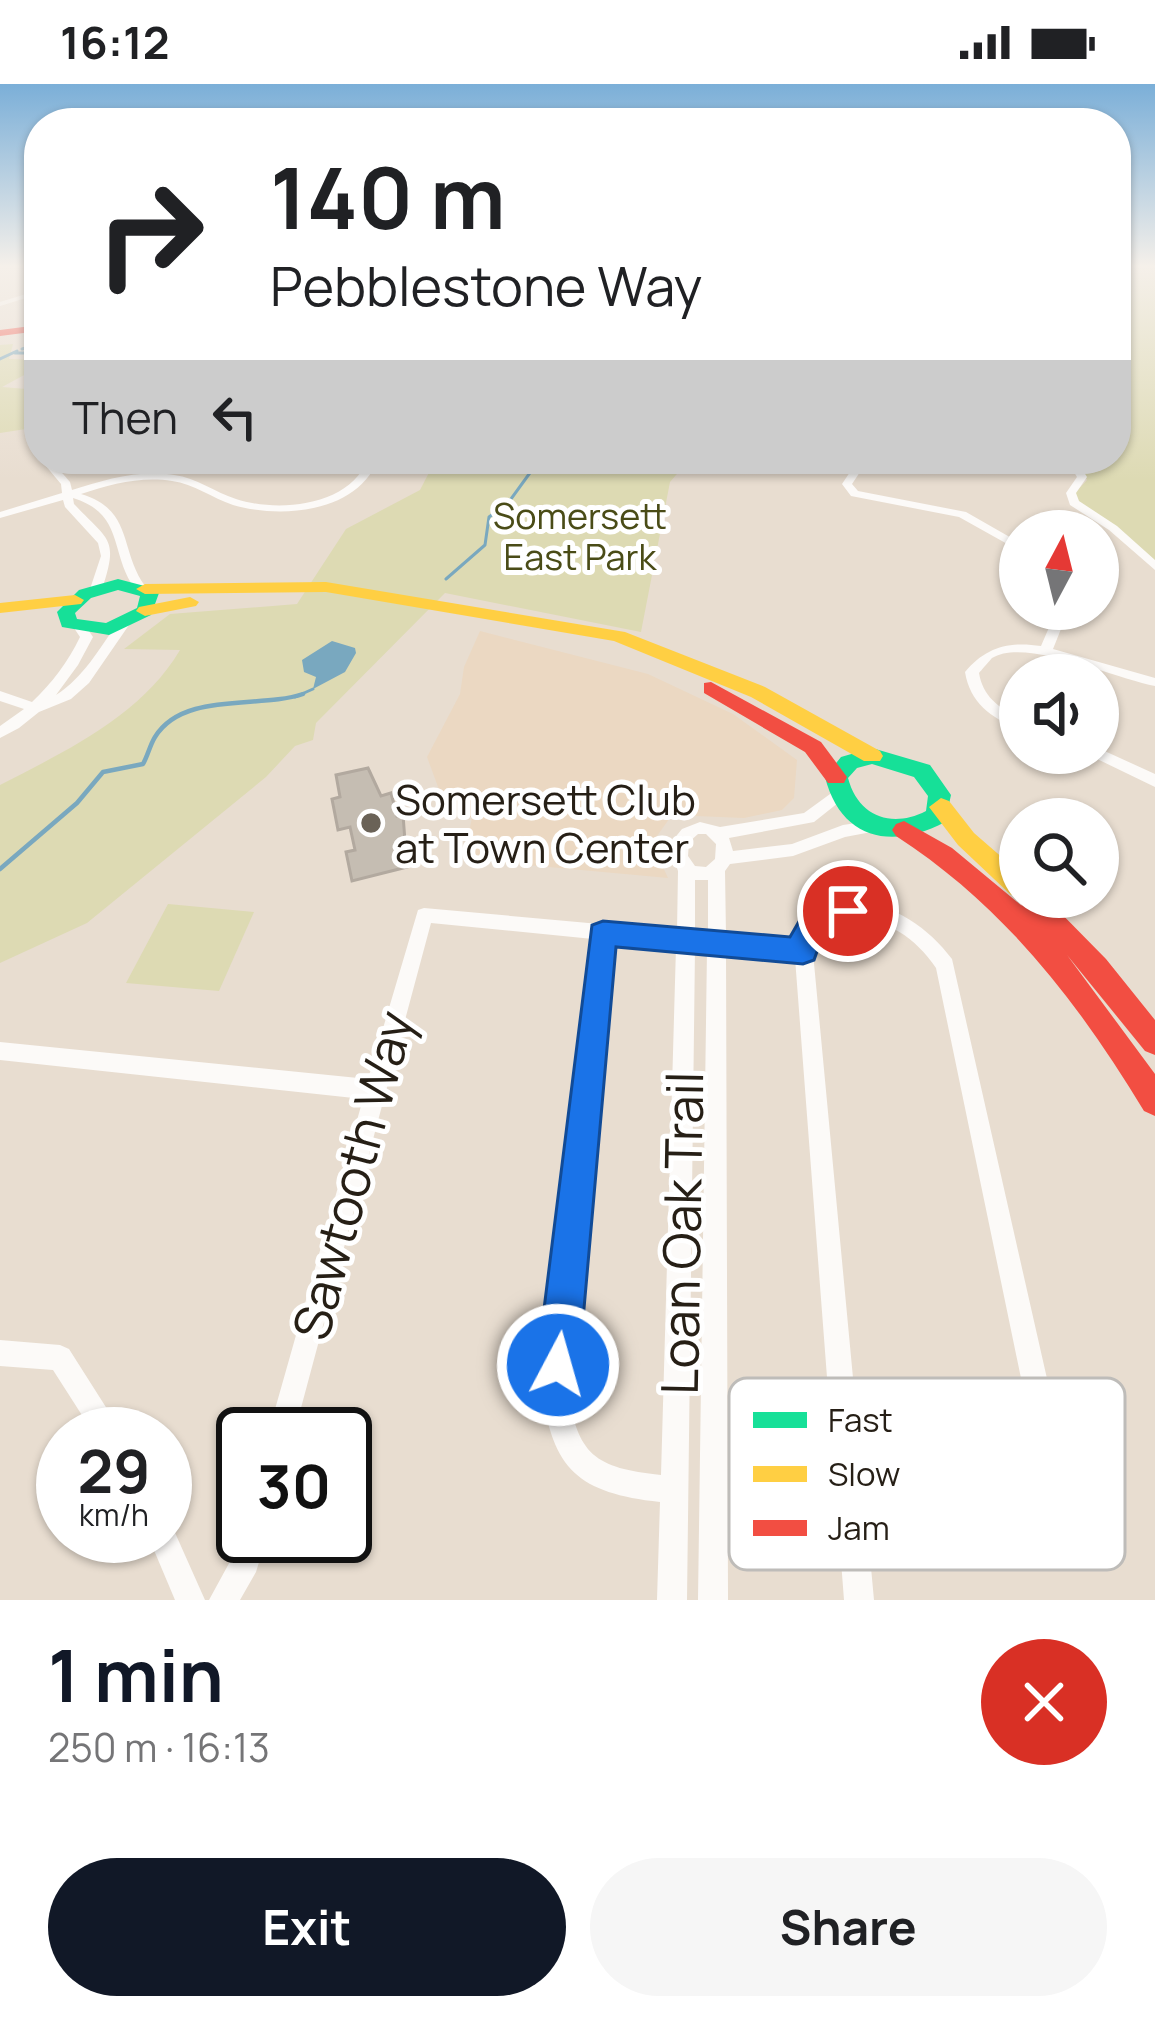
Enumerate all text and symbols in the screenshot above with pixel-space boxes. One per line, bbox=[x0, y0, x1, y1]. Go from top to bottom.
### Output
text: 16:12 bbox=[60, 11, 170, 73]
text: 140 m bbox=[270, 139, 506, 254]
icon: right bbox=[72, 156, 228, 312]
text: Pebblestone Way bbox=[270, 248, 702, 322]
icon: left bbox=[202, 384, 268, 450]
text: Then bbox=[72, 386, 178, 448]
park label: Somersett East Park bbox=[493, 491, 667, 581]
north arrow bbox=[999, 510, 1119, 630]
map controls bbox=[999, 510, 1119, 918]
button: sound bbox=[999, 654, 1119, 774]
place label: Somersett Club at Town Center bbox=[395, 770, 696, 876]
button: search bbox=[999, 798, 1119, 918]
marker: Somersett Club at Town Center bbox=[358, 810, 384, 836]
pin bbox=[797, 860, 899, 962]
icon: arrive bbox=[815, 878, 881, 944]
street label: Sawtooth Way bbox=[275, 1003, 429, 1347]
street label: Loan Oak Trail bbox=[644, 1071, 718, 1395]
position arrow bbox=[495, 1302, 621, 1428]
legend bbox=[729, 1378, 1125, 1570]
text: Fast bbox=[828, 1397, 893, 1442]
speed limit sign: 30 bbox=[216, 1407, 372, 1563]
text: 29 bbox=[77, 1429, 151, 1511]
text: Slow bbox=[828, 1451, 900, 1496]
text: km/h bbox=[79, 1494, 149, 1535]
text: Jam bbox=[828, 1505, 890, 1550]
text: 1 min bbox=[48, 1625, 224, 1724]
button: close bbox=[981, 1639, 1107, 1765]
text: 250 m · 16:13 bbox=[48, 1720, 270, 1774]
button: Exit bbox=[48, 1858, 566, 1996]
button: Share bbox=[590, 1858, 1107, 1996]

